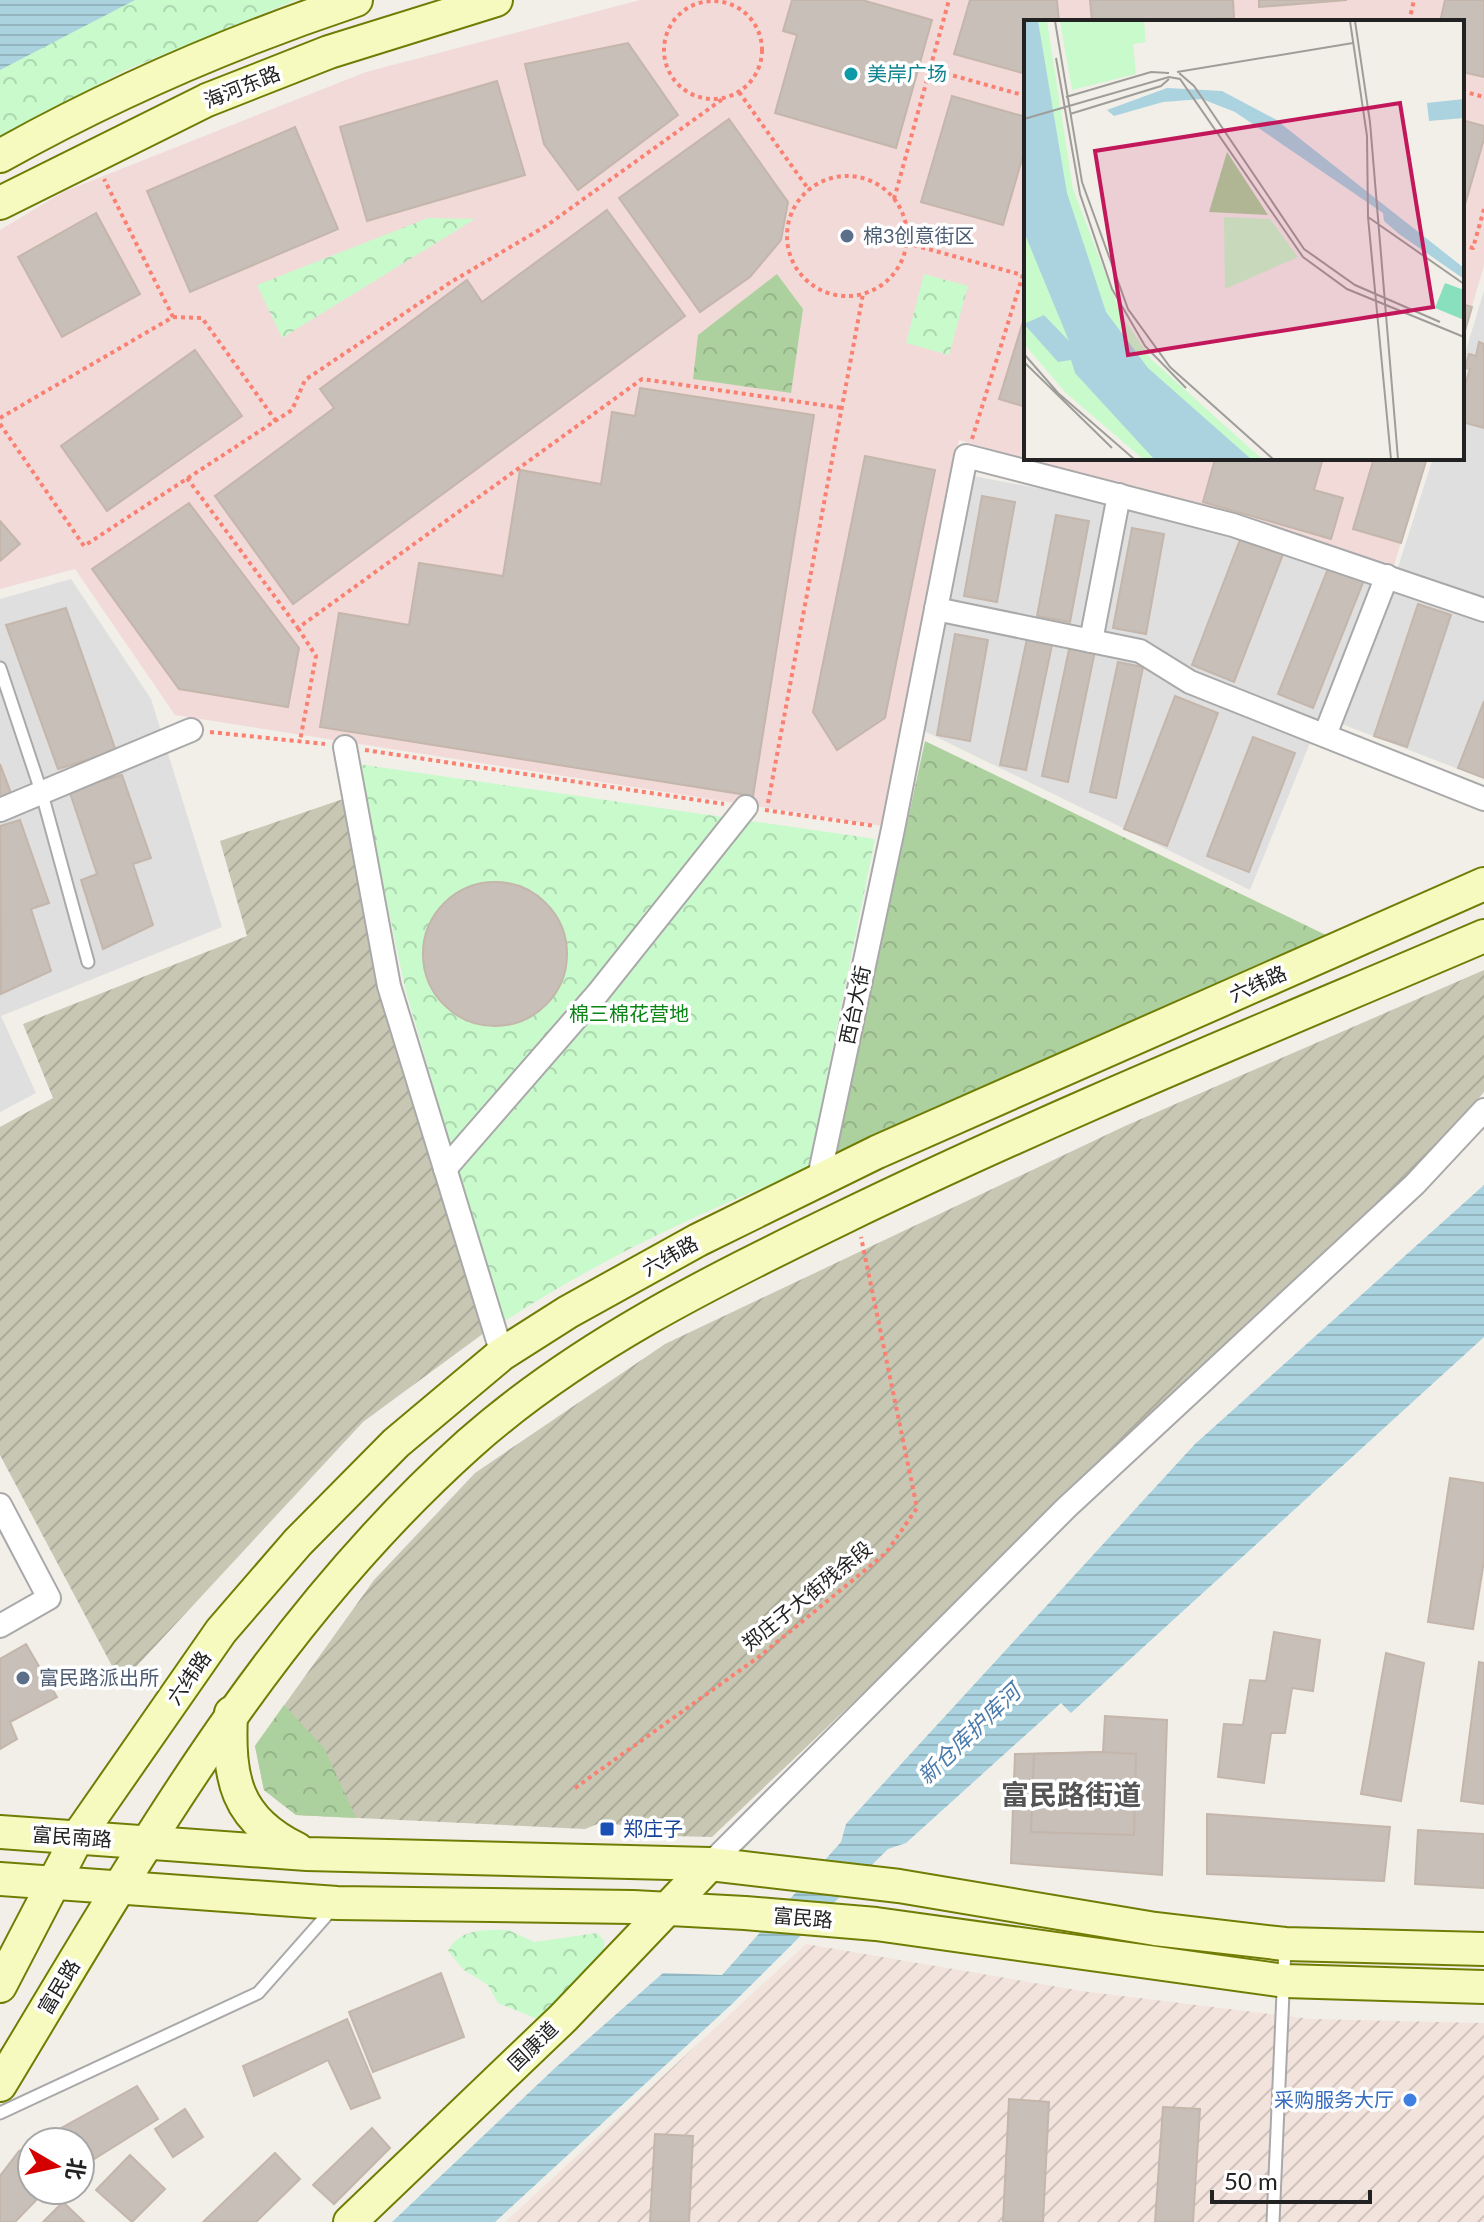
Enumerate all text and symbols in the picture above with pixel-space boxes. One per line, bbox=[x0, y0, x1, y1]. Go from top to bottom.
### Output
inset map bbox=[1024, 20, 1464, 460]
street label: 海河东路 bbox=[200, 60, 283, 112]
place label: 美岸广场 bbox=[867, 61, 947, 85]
marker: 美岸广场 bbox=[842, 65, 860, 83]
place label: 棉3创意街区 bbox=[863, 223, 975, 247]
marker: 棉3创意街区 bbox=[838, 227, 856, 245]
street label: 六纬路 bbox=[1225, 960, 1290, 1006]
street label: 西台大街 bbox=[834, 963, 874, 1046]
park label: 棉三棉花营地 bbox=[569, 1001, 689, 1025]
street label: 六纬路 bbox=[637, 1230, 702, 1280]
street label: 郑庄子大街残余段 bbox=[737, 1536, 876, 1655]
street label: 六纬路 bbox=[161, 1646, 215, 1709]
place label: 富民路派出所 bbox=[39, 1665, 159, 1689]
marker: 富民路派出所 bbox=[14, 1669, 32, 1687]
water label: 新仓库护库河 bbox=[912, 1675, 1028, 1789]
district label: 富民路街道 bbox=[1001, 1777, 1141, 1811]
place label: 郑庄子 bbox=[623, 1816, 683, 1840]
marker: 郑庄子 bbox=[598, 1820, 616, 1838]
street label: 富民南路 bbox=[31, 1821, 113, 1851]
street label: 富民路 bbox=[772, 1902, 834, 1932]
street label: 富民路 bbox=[32, 1955, 84, 2018]
street label: 国康道 bbox=[502, 2016, 562, 2075]
place label: 采购服务大厅 bbox=[1274, 2087, 1394, 2111]
marker: 采购服务大厅 bbox=[1401, 2091, 1419, 2109]
north arrow bbox=[16, 2126, 96, 2206]
scale bar bbox=[1212, 2154, 1370, 2204]
text: 北 bbox=[61, 2156, 91, 2182]
text: 50 m bbox=[1224, 2166, 1278, 2195]

